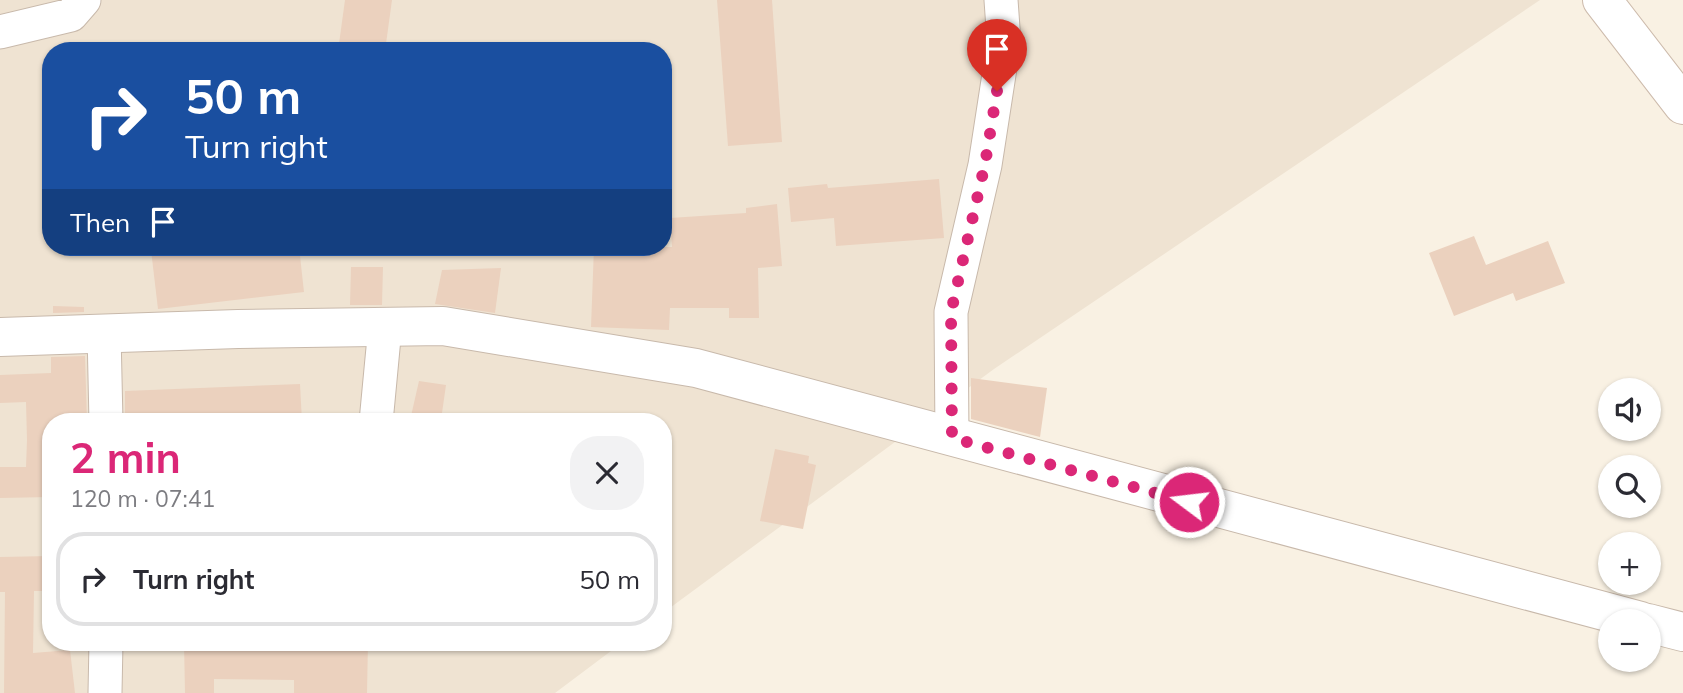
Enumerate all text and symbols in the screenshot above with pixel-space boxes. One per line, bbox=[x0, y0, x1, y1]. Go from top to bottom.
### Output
pin bbox=[967, 19, 1027, 91]
icon: arrive bbox=[978, 30, 1016, 68]
text: 50 m bbox=[185, 65, 301, 126]
icon: right bbox=[70, 70, 161, 161]
text: Turn right bbox=[185, 126, 328, 166]
icon: arrive bbox=[144, 203, 182, 241]
text: Then bbox=[70, 206, 130, 239]
map controls bbox=[1598, 378, 1661, 672]
button: sound bbox=[1598, 378, 1661, 441]
text: 2 min bbox=[70, 431, 181, 484]
button: close bbox=[570, 436, 644, 510]
button: search bbox=[1598, 455, 1661, 518]
position arrow bbox=[1152, 465, 1226, 539]
text: 120 m · 07:41 bbox=[70, 484, 215, 513]
button: + bbox=[1598, 532, 1661, 595]
icon: right bbox=[74, 560, 112, 598]
text: Turn right bbox=[133, 563, 254, 596]
text: 50 m bbox=[579, 563, 640, 596]
button: − bbox=[1598, 609, 1661, 672]

